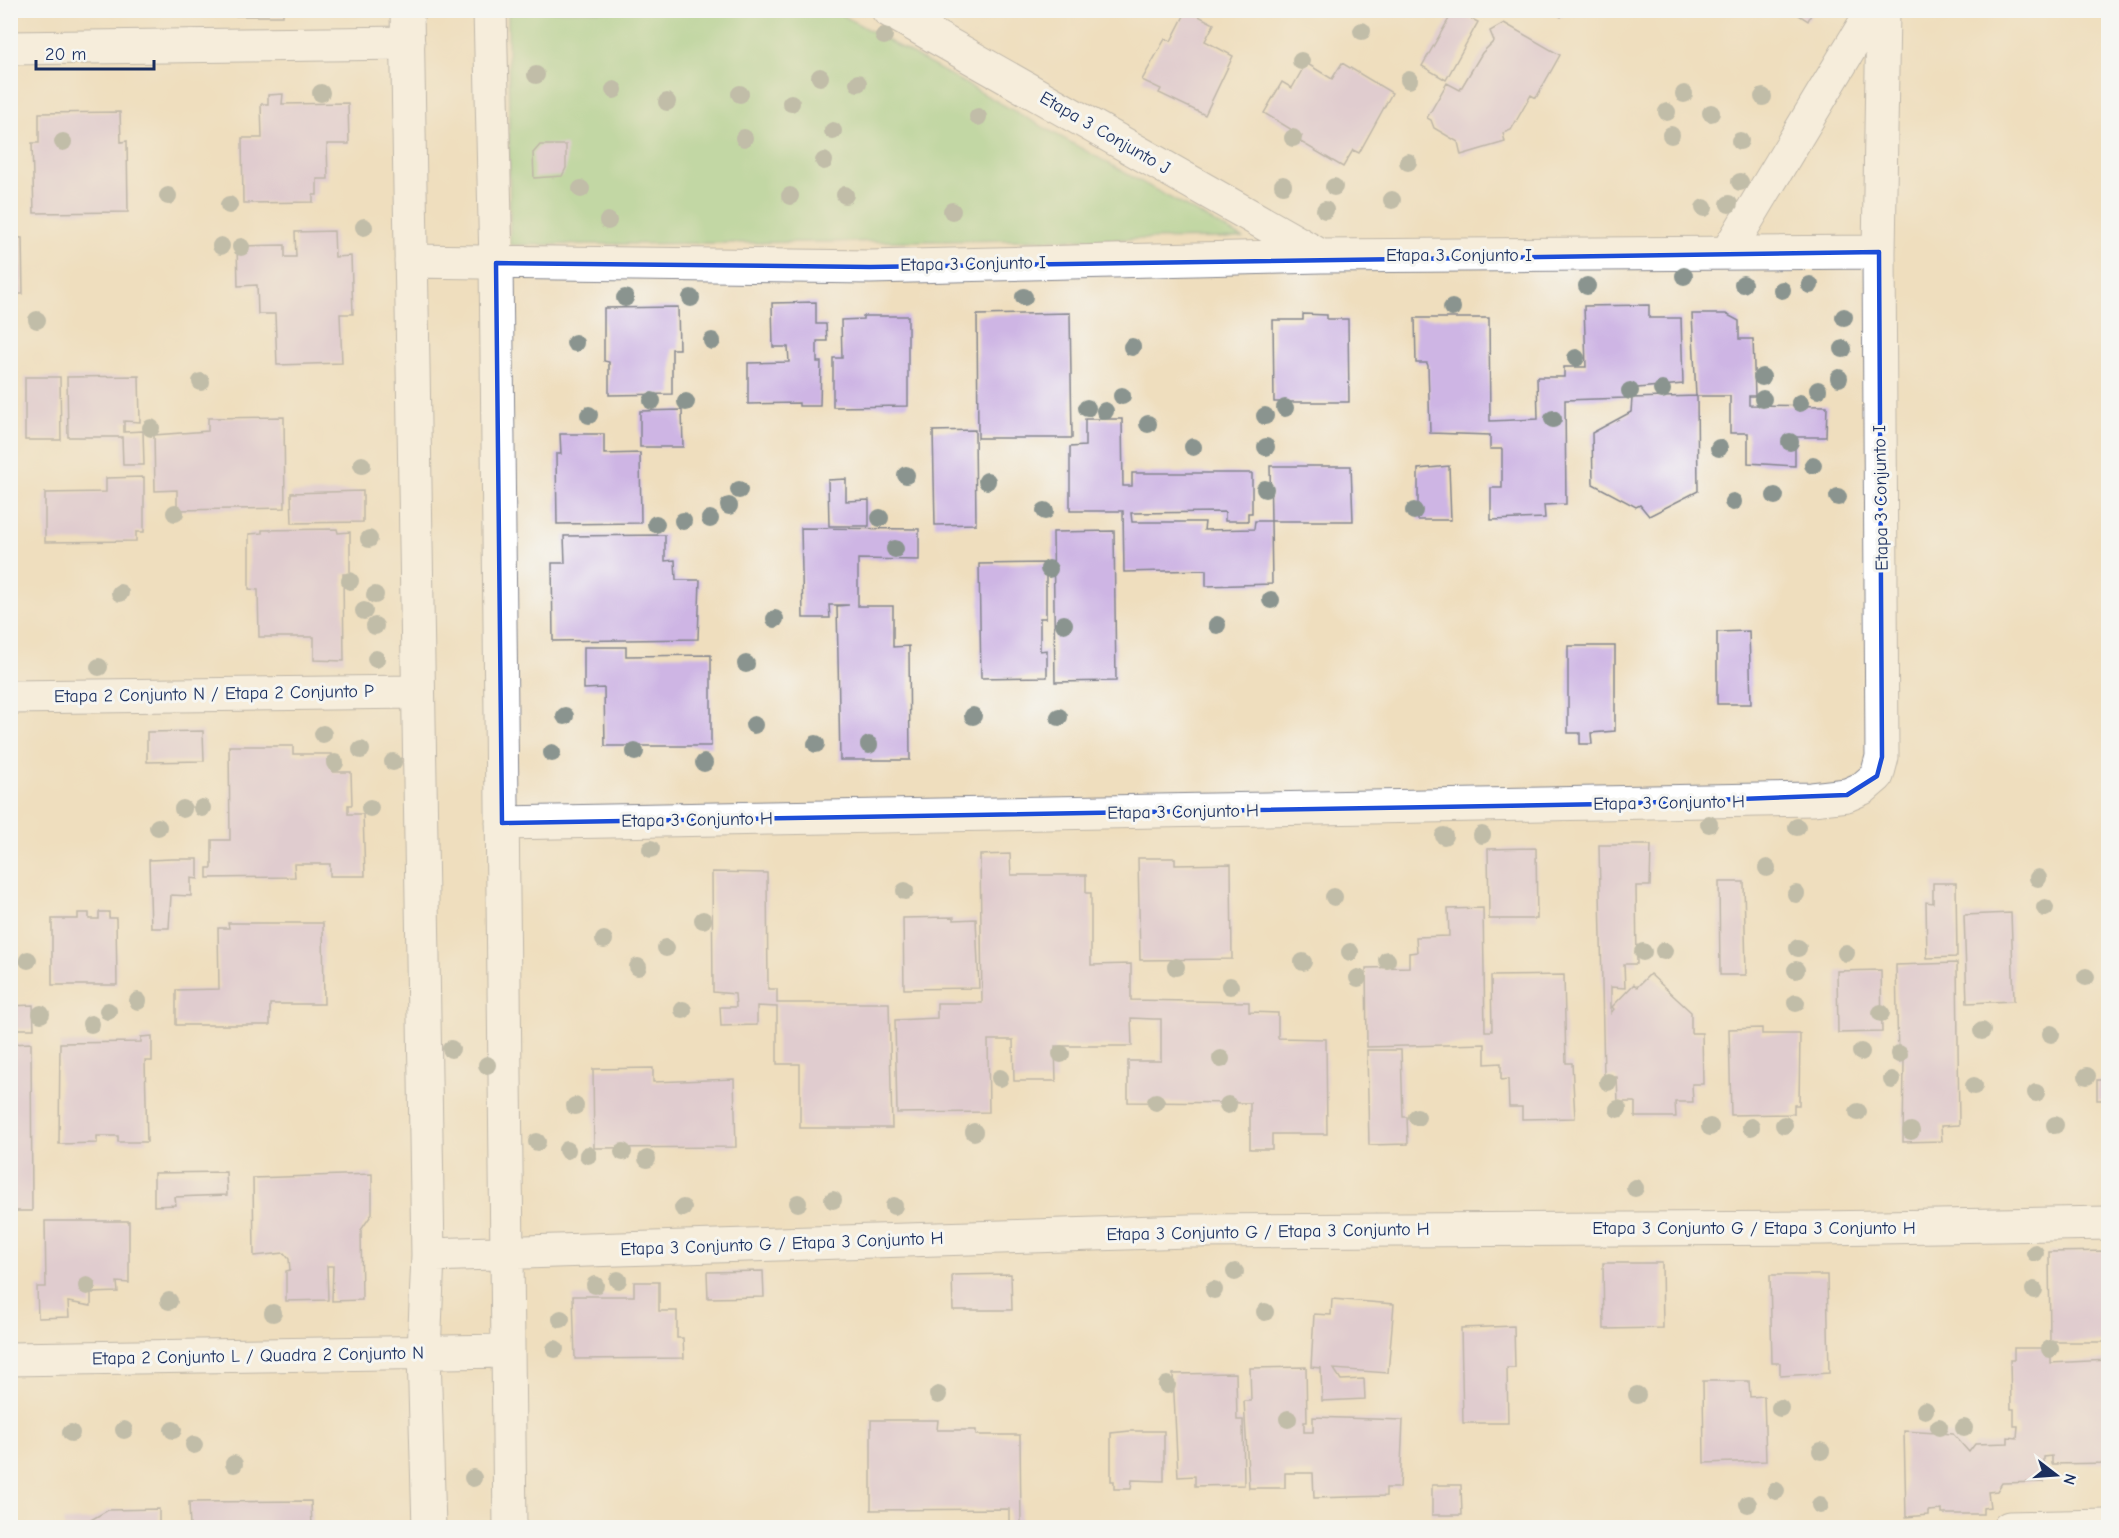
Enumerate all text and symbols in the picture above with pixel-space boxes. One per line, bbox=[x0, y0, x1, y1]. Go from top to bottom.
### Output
scale bar bbox=[36, 33, 154, 71]
text: 20 m bbox=[45, 44, 86, 65]
street label: Etapa 3 Conjunto J bbox=[1036, 87, 1174, 179]
street label: Etapa 3 Conjunto I bbox=[1386, 245, 1532, 266]
street label: Etapa 3 Conjunto I bbox=[900, 252, 1046, 276]
street label: Etapa 3 Conjunto I bbox=[1869, 425, 1893, 571]
street label: Etapa 2 Conjunto N / Etapa 2 Conjunto P bbox=[54, 681, 374, 707]
street label: Etapa 3 Conjunto H bbox=[1593, 791, 1745, 815]
street label: Etapa 3 Conjunto H bbox=[1107, 800, 1259, 824]
street label: Etapa 3 Conjunto H bbox=[621, 808, 773, 832]
street label: Etapa 3 Conjunto G / Etapa 3 Conjunto H bbox=[1592, 1218, 1916, 1239]
street label: Etapa 3 Conjunto G / Etapa 3 Conjunto H bbox=[1106, 1219, 1430, 1245]
street label: Etapa 3 Conjunto G / Etapa 3 Conjunto H bbox=[620, 1228, 944, 1260]
street label: Etapa 2 Conjunto L / Quadra 2 Conjunto N bbox=[92, 1343, 424, 1369]
north arrow bbox=[2026, 1445, 2086, 1505]
text: N bbox=[2059, 1471, 2080, 1487]

